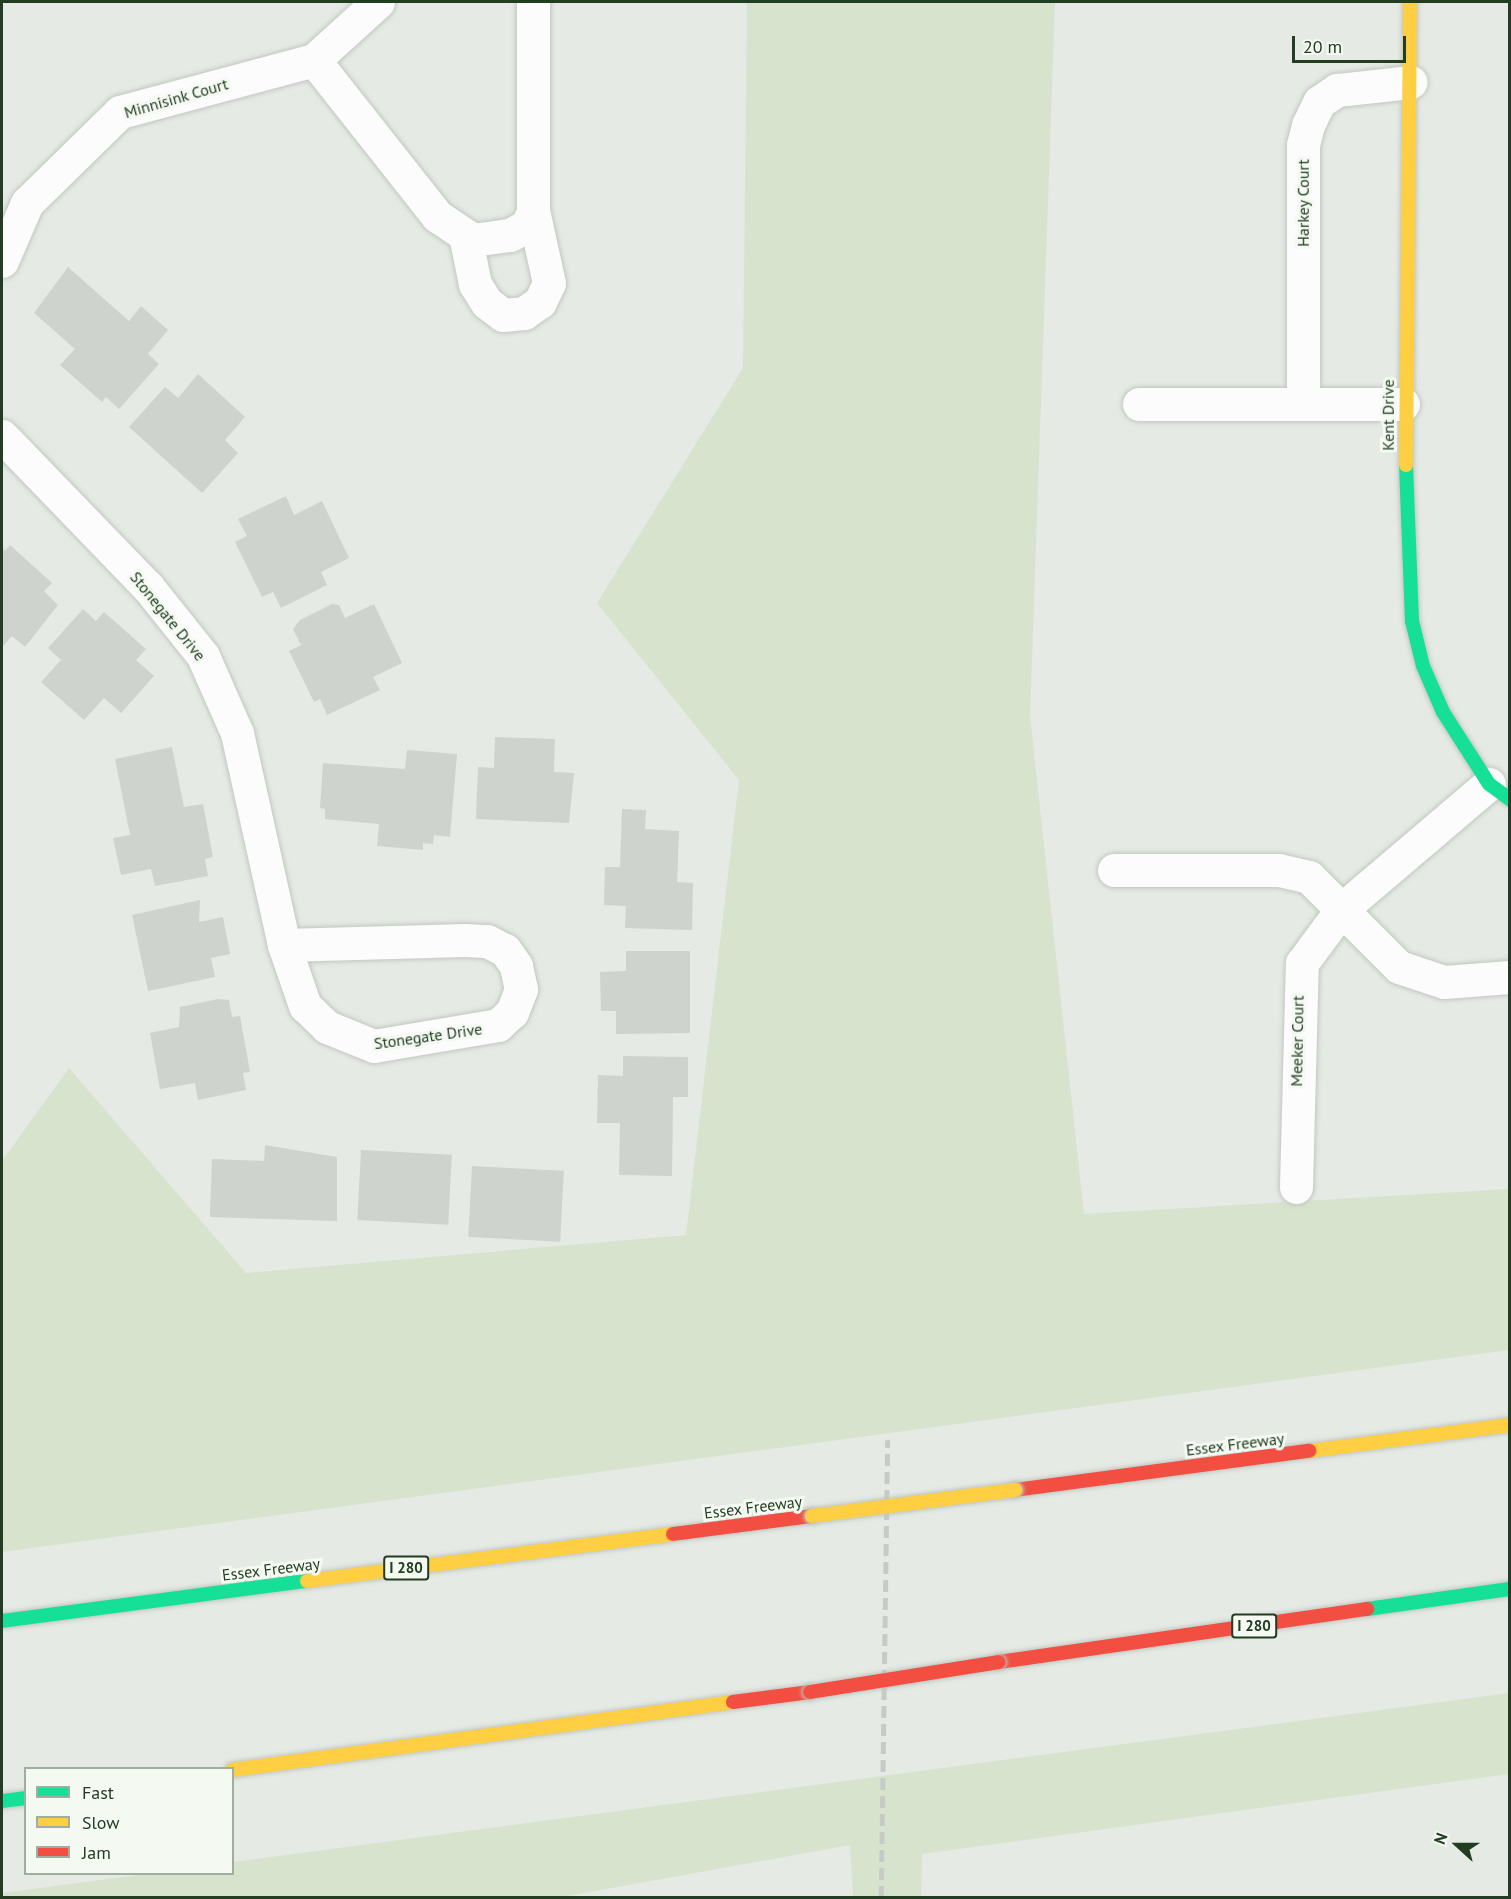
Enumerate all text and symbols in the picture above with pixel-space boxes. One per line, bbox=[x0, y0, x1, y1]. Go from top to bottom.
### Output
scale bar bbox=[1295, 24, 1409, 62]
text: 20 m bbox=[1303, 35, 1342, 58]
street label: Minnisink Court bbox=[122, 74, 230, 122]
street label: Harkey Court bbox=[1293, 159, 1313, 247]
street label: Kent Drive bbox=[1378, 379, 1398, 451]
street label: Stonegate Drive bbox=[126, 568, 210, 664]
street label: Meeker Court bbox=[1287, 995, 1307, 1087]
street label: Stonegate Drive bbox=[373, 1019, 483, 1053]
street label: Essex Freeway bbox=[1185, 1428, 1285, 1460]
street label: Essex Freeway bbox=[703, 1491, 803, 1523]
street label: Essex Freeway bbox=[221, 1553, 321, 1585]
road number: I 280 bbox=[382, 1556, 430, 1580]
road number: I 280 bbox=[1230, 1614, 1278, 1638]
legend bbox=[24, 1767, 234, 1875]
text: Fast bbox=[82, 1781, 114, 1804]
text: Slow bbox=[82, 1811, 120, 1834]
north arrow bbox=[1427, 1815, 1487, 1875]
text: N bbox=[1429, 1830, 1451, 1847]
text: Jam bbox=[82, 1841, 111, 1864]

